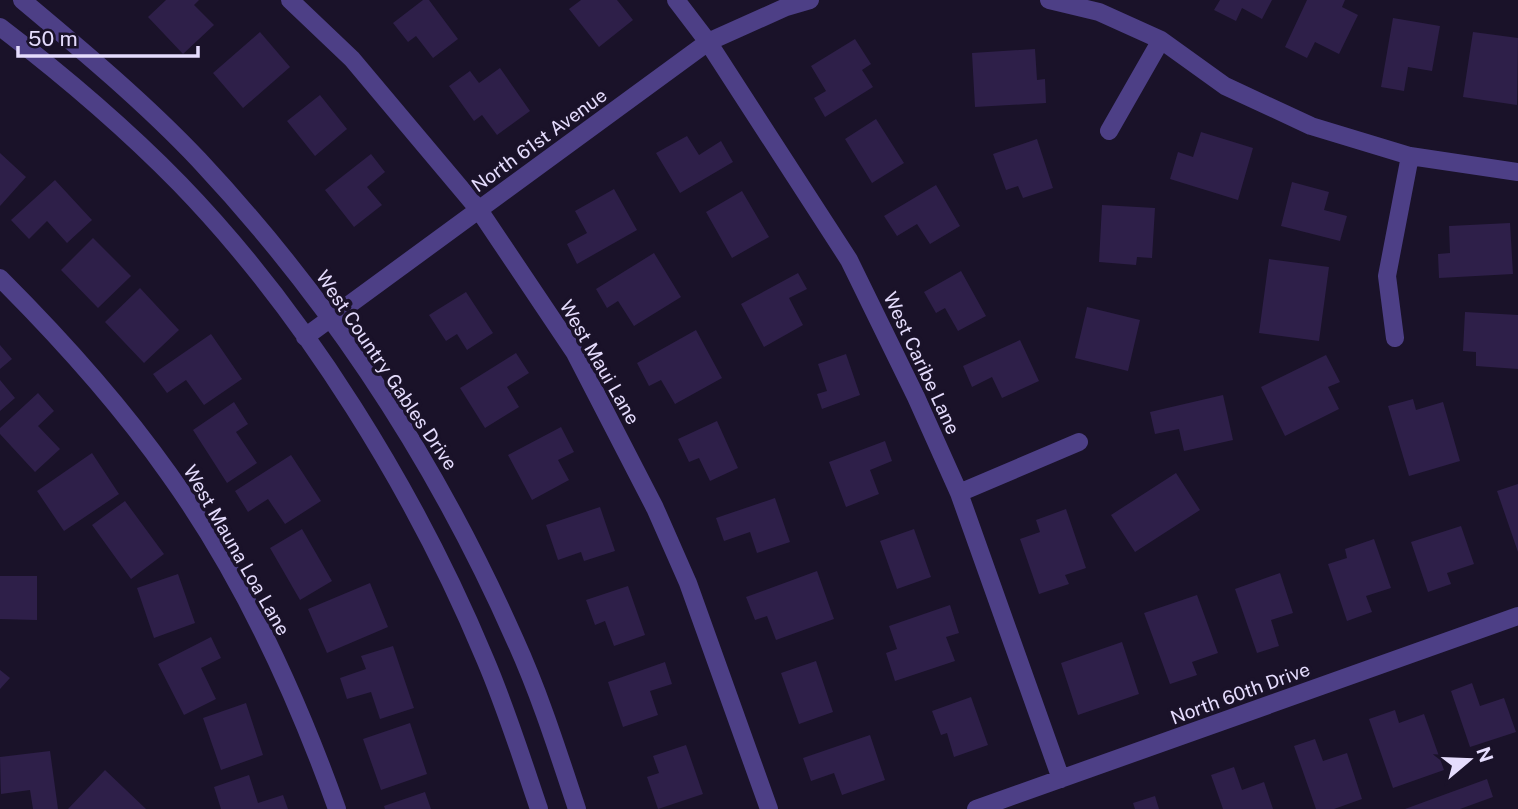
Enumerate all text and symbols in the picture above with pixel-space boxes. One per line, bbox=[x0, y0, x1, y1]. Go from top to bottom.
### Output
scale bar bbox=[18, 14, 198, 58]
text: 50 m bbox=[28, 26, 78, 51]
street label: North 61st Avenue bbox=[467, 84, 611, 196]
street label: West Country Gables Drive bbox=[312, 266, 462, 474]
street label: West Caribe Lane bbox=[879, 288, 965, 438]
street label: West Maui Lane bbox=[555, 296, 645, 428]
street label: West Mauna Loa Lane bbox=[179, 461, 295, 639]
street label: North 60th Drive bbox=[1167, 658, 1313, 728]
north arrow bbox=[1434, 725, 1504, 795]
text: N bbox=[1472, 744, 1498, 765]

